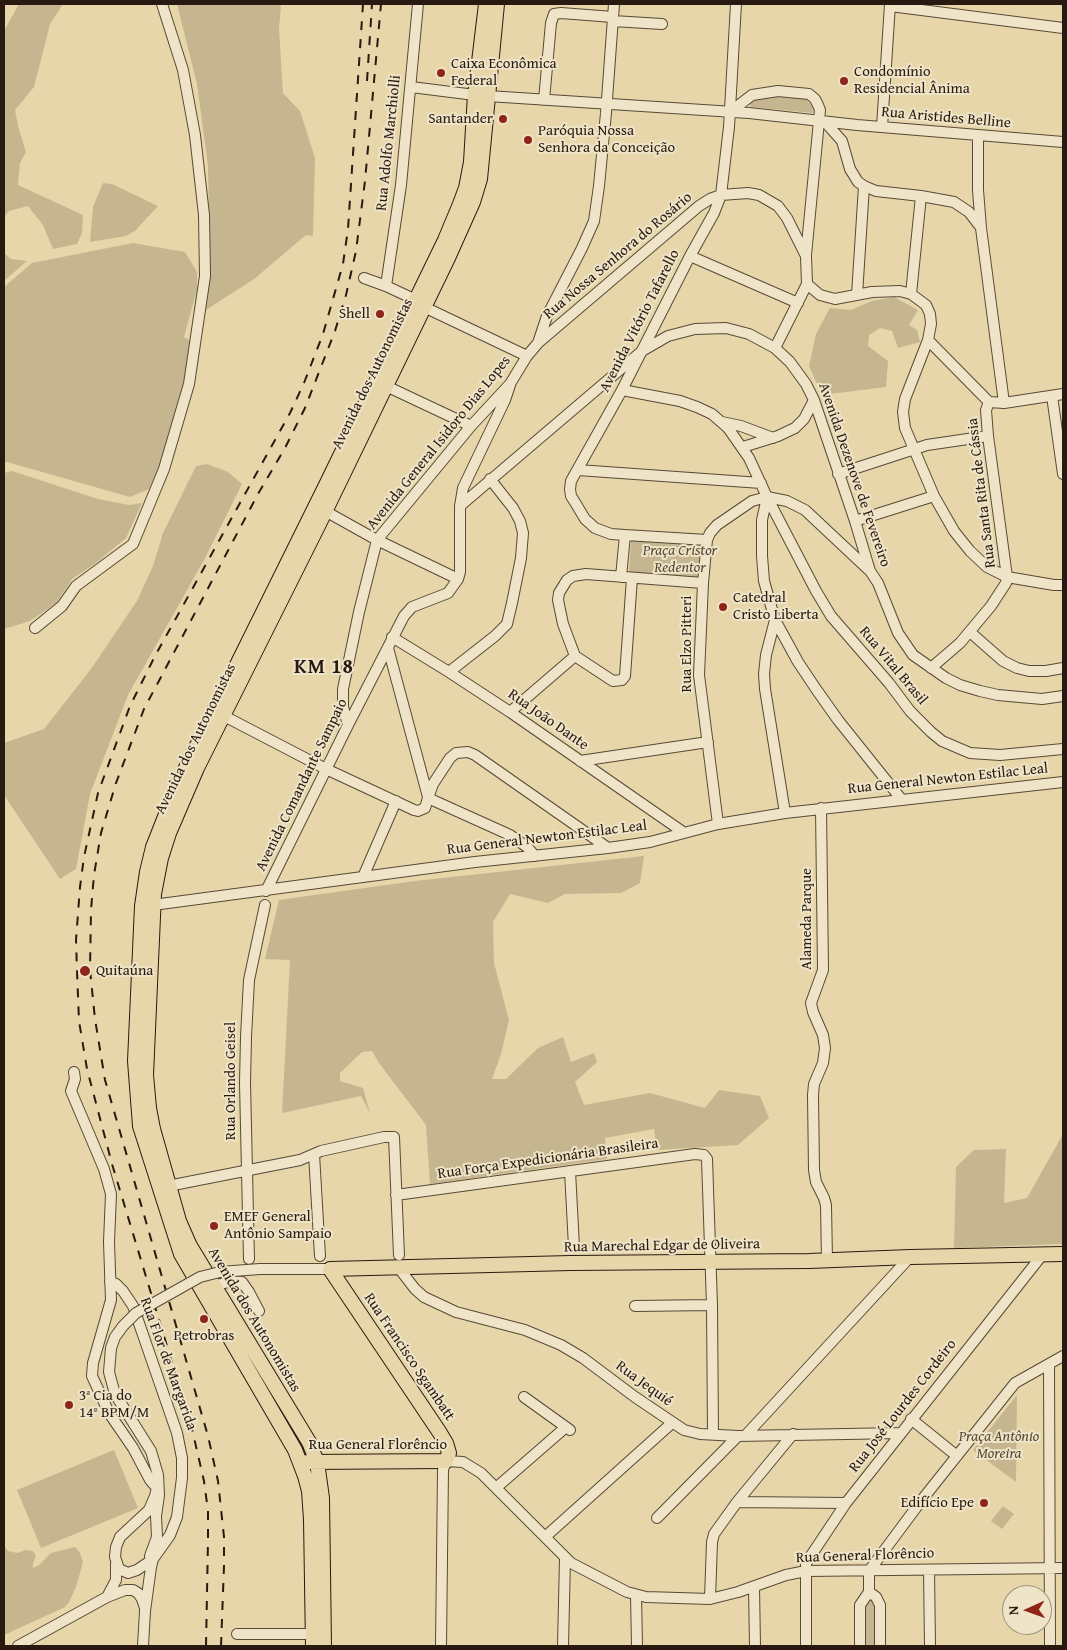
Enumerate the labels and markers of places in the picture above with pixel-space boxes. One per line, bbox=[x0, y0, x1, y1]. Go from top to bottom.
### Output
place label: Caixa Econômica Federal bbox=[451, 55, 557, 90]
place label: Condomínio Residencial Ânima bbox=[854, 63, 970, 98]
marker: Caixa Econômica Federal bbox=[435, 67, 447, 79]
marker: Condomínio Residencial Ânima bbox=[838, 75, 850, 87]
place label: Santander bbox=[428, 110, 493, 128]
marker: Santander bbox=[497, 113, 509, 125]
place label: Paróquia Nossa Senhora da Conceição bbox=[538, 122, 675, 157]
marker: Paróquia Nossa Senhora da Conceição bbox=[522, 134, 534, 146]
place label: Shell bbox=[339, 305, 370, 323]
marker: Shell bbox=[374, 308, 386, 320]
place label: Catedral Cristo Liberta bbox=[733, 589, 819, 624]
marker: Catedral Cristo Liberta bbox=[717, 601, 729, 613]
place label: Quitaúna bbox=[96, 962, 153, 980]
marker: Quitaúna bbox=[78, 964, 92, 978]
place label: EMEF General Antônio Sampaio bbox=[224, 1208, 332, 1243]
marker: EMEF General Antônio Sampaio bbox=[208, 1220, 220, 1232]
marker: Petrobras bbox=[198, 1313, 210, 1325]
place label: Petrobras bbox=[174, 1327, 234, 1345]
place label: 3ª Cia do 14º BPM/M bbox=[79, 1387, 149, 1422]
marker: 3ª Cia do 14º BPM/M bbox=[63, 1399, 75, 1411]
place label: Edifício Epe bbox=[901, 1494, 974, 1512]
marker: Edifício Epe bbox=[978, 1497, 990, 1509]

